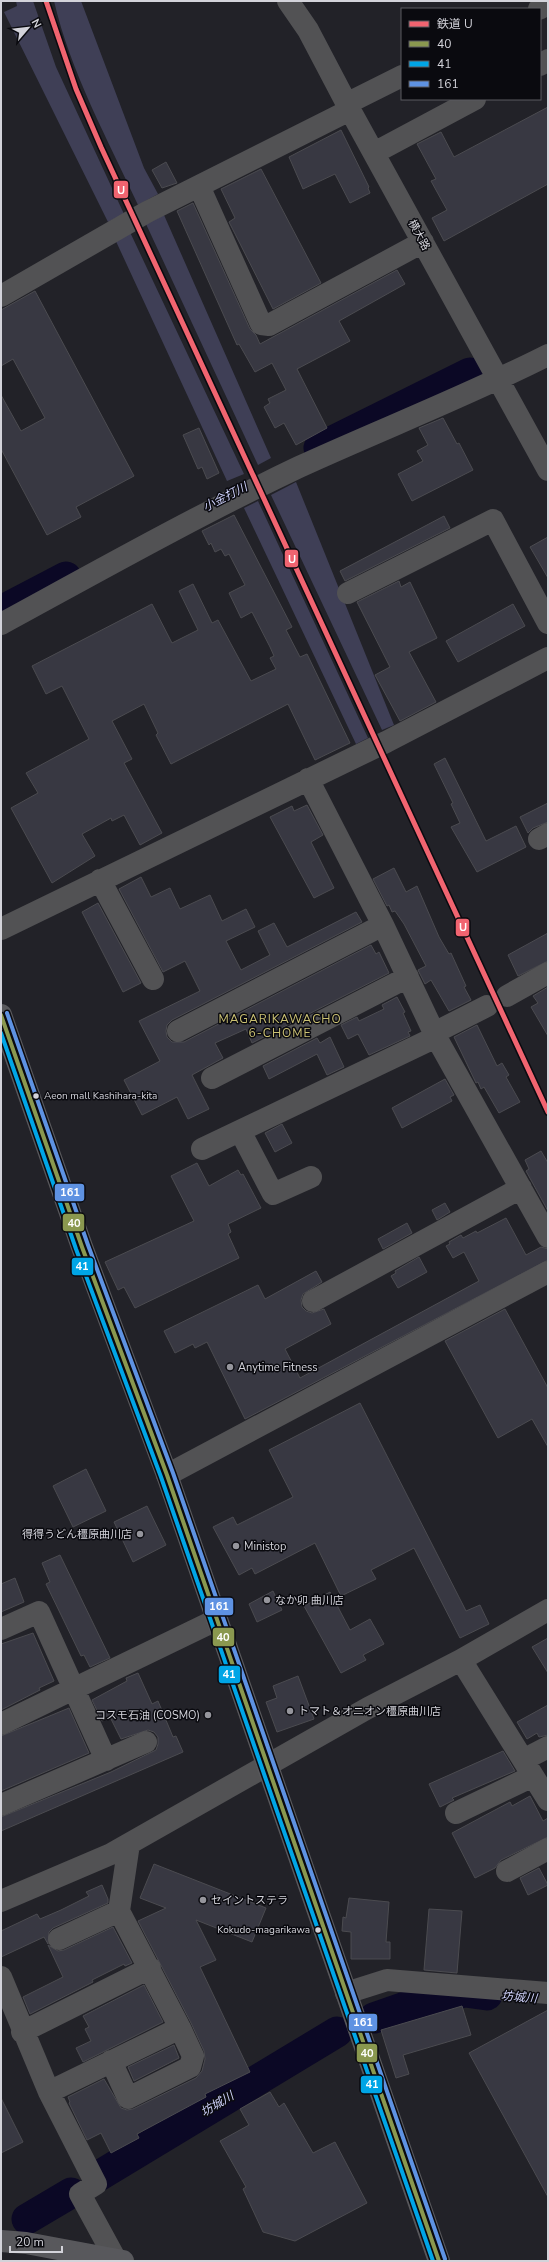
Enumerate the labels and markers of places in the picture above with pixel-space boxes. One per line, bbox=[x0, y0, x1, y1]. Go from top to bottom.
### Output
place label: Aeon mall Kashihara-kita bbox=[44, 1089, 157, 1103]
marker: Aeon mall Kashihara-kita bbox=[31, 1091, 41, 1101]
place label: Anytime Fitness bbox=[238, 1360, 318, 1375]
marker: Anytime Fitness bbox=[225, 1362, 235, 1372]
place label: 得得うどん橿原曲川店 bbox=[22, 1527, 132, 1542]
marker: 得得うどん橿原曲川店 bbox=[135, 1529, 145, 1539]
place label: Ministop bbox=[244, 1539, 286, 1554]
marker: Ministop bbox=[231, 1541, 241, 1551]
place label: なか卯 曲川店 bbox=[275, 1593, 344, 1608]
marker: なか卯 曲川店 bbox=[262, 1595, 272, 1605]
place label: トマト＆オニオン橿原曲川店 bbox=[298, 1704, 441, 1719]
marker: トマト＆オニオン橿原曲川店 bbox=[285, 1706, 295, 1716]
place label: コスモ石油 (COSMO) bbox=[95, 1708, 200, 1723]
marker: コスモ石油 (COSMO) bbox=[203, 1710, 213, 1720]
place label: セイントステラ bbox=[211, 1893, 288, 1908]
marker: セイントステラ bbox=[198, 1895, 208, 1905]
place label: Kokudo-magarikawa bbox=[217, 1923, 310, 1937]
marker: Kokudo-magarikawa bbox=[313, 1925, 323, 1935]

